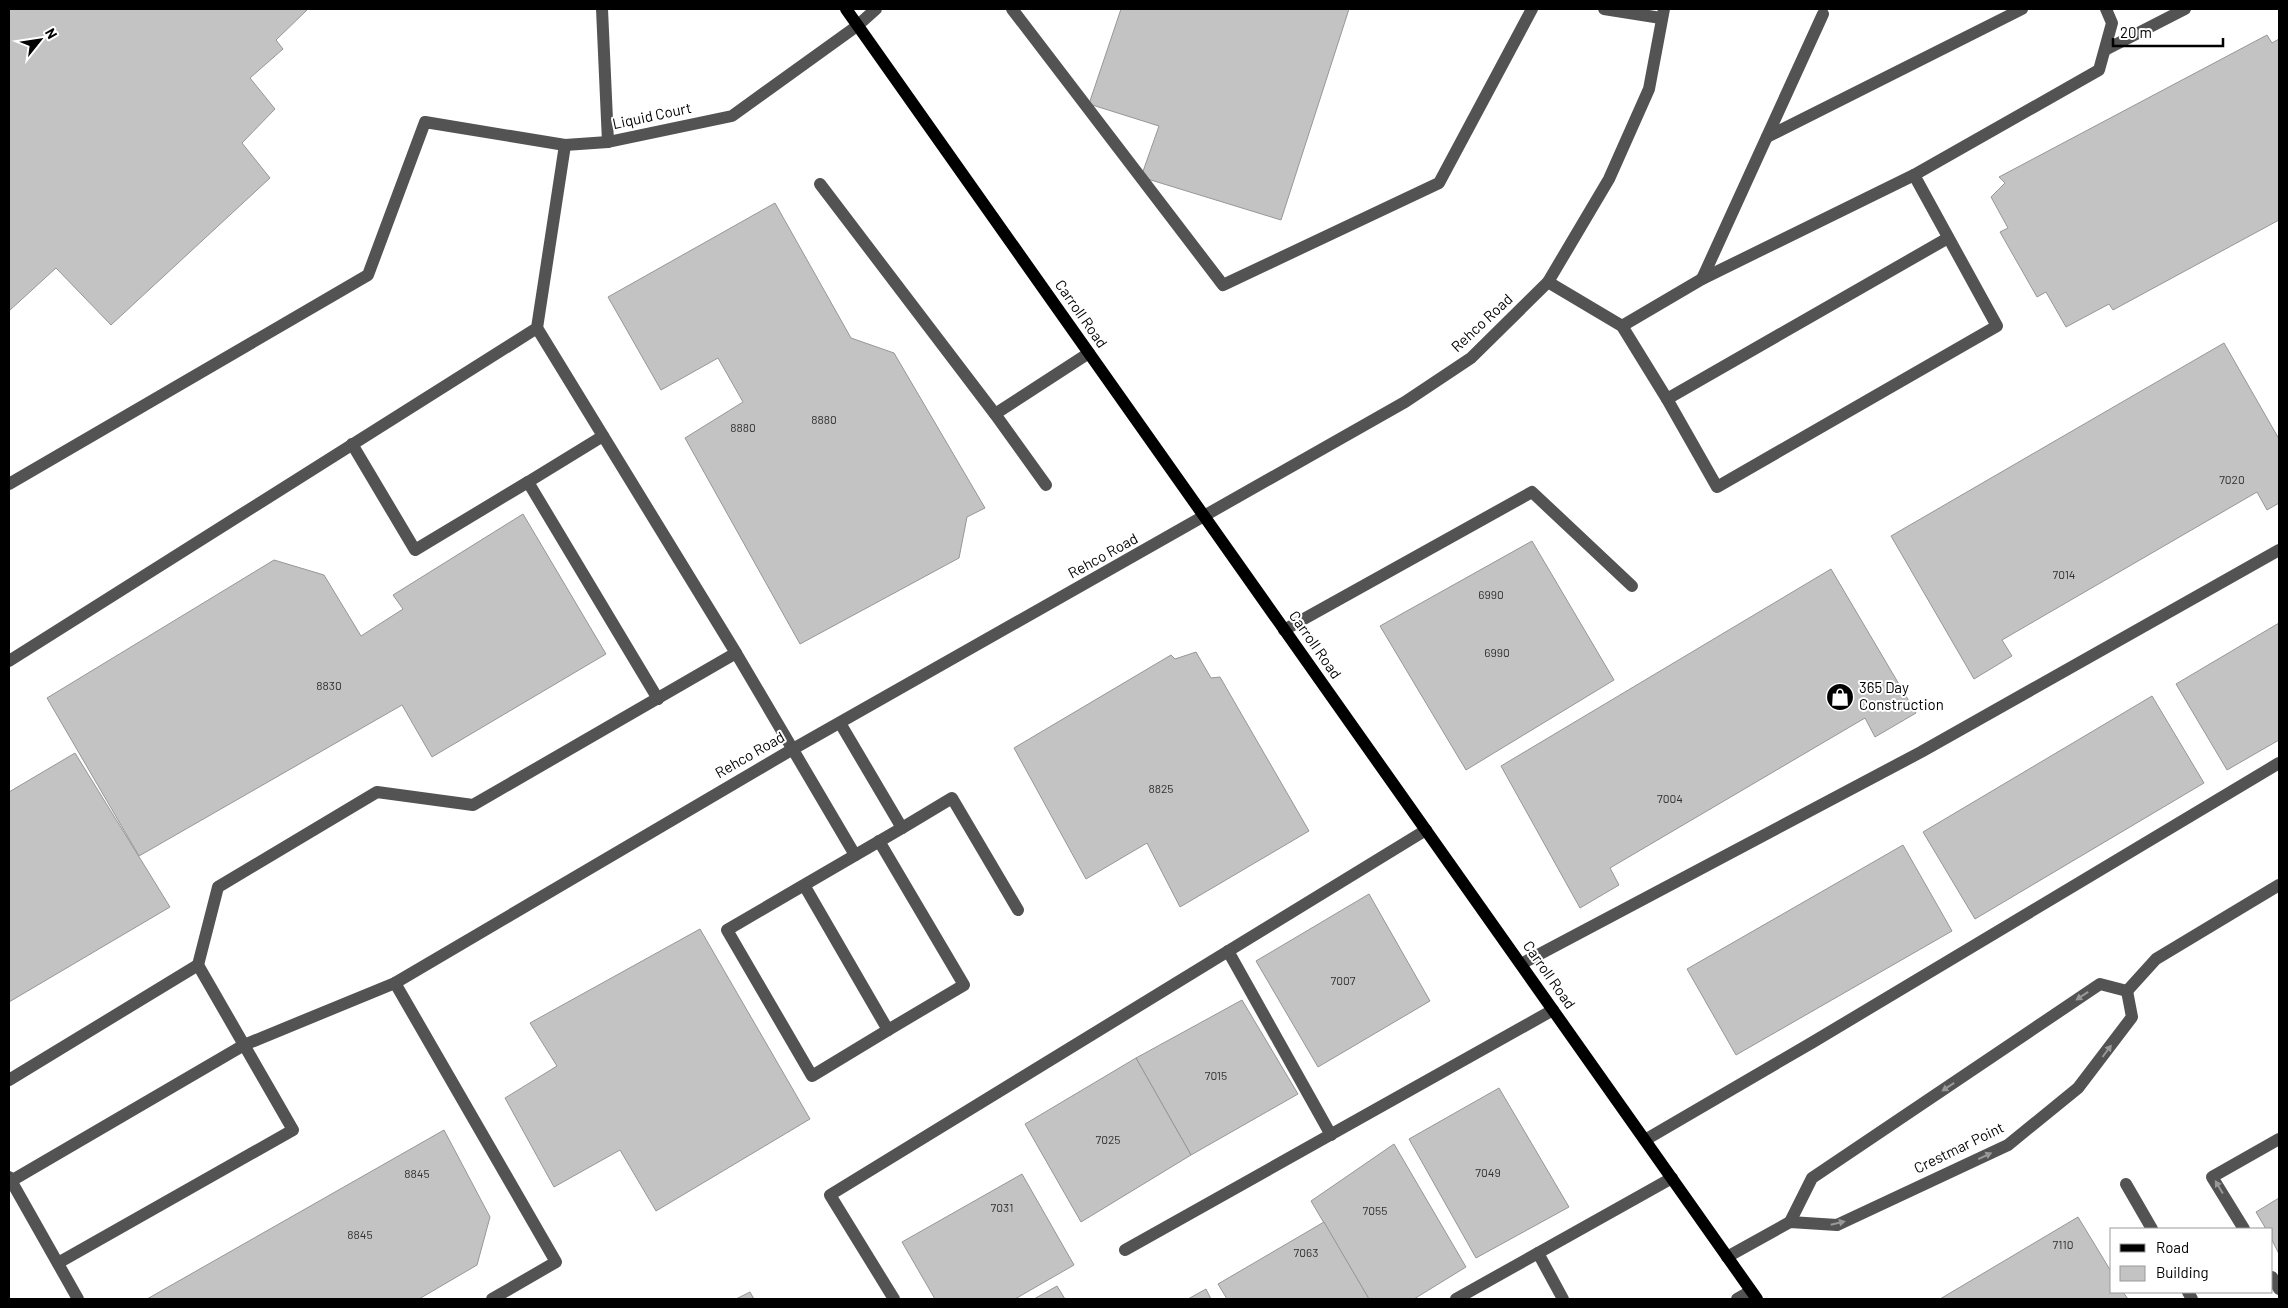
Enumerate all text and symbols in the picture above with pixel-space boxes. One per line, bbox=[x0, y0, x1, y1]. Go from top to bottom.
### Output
north arrow bbox=[15, 15, 65, 65]
scale bar bbox=[2113, 15, 2223, 47]
text: 20 m bbox=[2120, 23, 2152, 41]
text: N bbox=[42, 25, 61, 42]
street label: Liquid Court bbox=[611, 98, 693, 132]
street label: Carroll Road bbox=[1052, 276, 1112, 351]
street label: Rehco Road bbox=[1447, 289, 1516, 355]
house number: 8880 bbox=[811, 412, 837, 426]
house number: 8880 bbox=[730, 420, 756, 434]
house number: 7020 bbox=[2219, 472, 2245, 486]
street label: Rehco Road bbox=[1064, 529, 1141, 582]
house number: 7014 bbox=[2053, 567, 2075, 581]
house number: 6990 bbox=[1478, 587, 1504, 601]
street label: Carroll Road bbox=[1286, 607, 1346, 682]
house number: 6990 bbox=[1484, 645, 1510, 659]
house number: 8830 bbox=[316, 678, 342, 692]
place label: 365 Day Construction bbox=[1859, 678, 1944, 713]
shop icon: 365 Day Construction bbox=[1825, 682, 1855, 712]
street label: Rehco Road bbox=[712, 727, 787, 781]
house number: 8825 bbox=[1148, 781, 1174, 795]
house number: 7004 bbox=[1657, 791, 1683, 805]
street label: Carroll Road bbox=[1520, 937, 1580, 1012]
house number: 7007 bbox=[1331, 973, 1356, 987]
one-way arrow bbox=[2076, 991, 2089, 1001]
one-way arrow bbox=[2101, 1045, 2112, 1058]
house number: 7015 bbox=[1205, 1068, 1227, 1082]
one-way arrow bbox=[1941, 1082, 1954, 1092]
street label: Crestmar Point bbox=[1911, 1118, 2006, 1177]
house number: 7025 bbox=[1095, 1132, 1121, 1146]
one-way arrow bbox=[1978, 1151, 1992, 1159]
house number: 7049 bbox=[1475, 1165, 1501, 1179]
house number: 8845 bbox=[404, 1166, 430, 1180]
one-way arrow bbox=[2214, 1181, 2223, 1194]
house number: 7031 bbox=[991, 1200, 1013, 1214]
house number: 7055 bbox=[1363, 1203, 1387, 1217]
one-way arrow bbox=[1830, 1219, 1845, 1227]
house number: 8845 bbox=[347, 1227, 373, 1241]
legend bbox=[2110, 1228, 2273, 1293]
house number: 7110 bbox=[2053, 1237, 2073, 1251]
text: Road bbox=[2156, 1238, 2189, 1256]
house number: 7063 bbox=[1294, 1245, 1318, 1259]
text: Building bbox=[2156, 1263, 2209, 1281]

